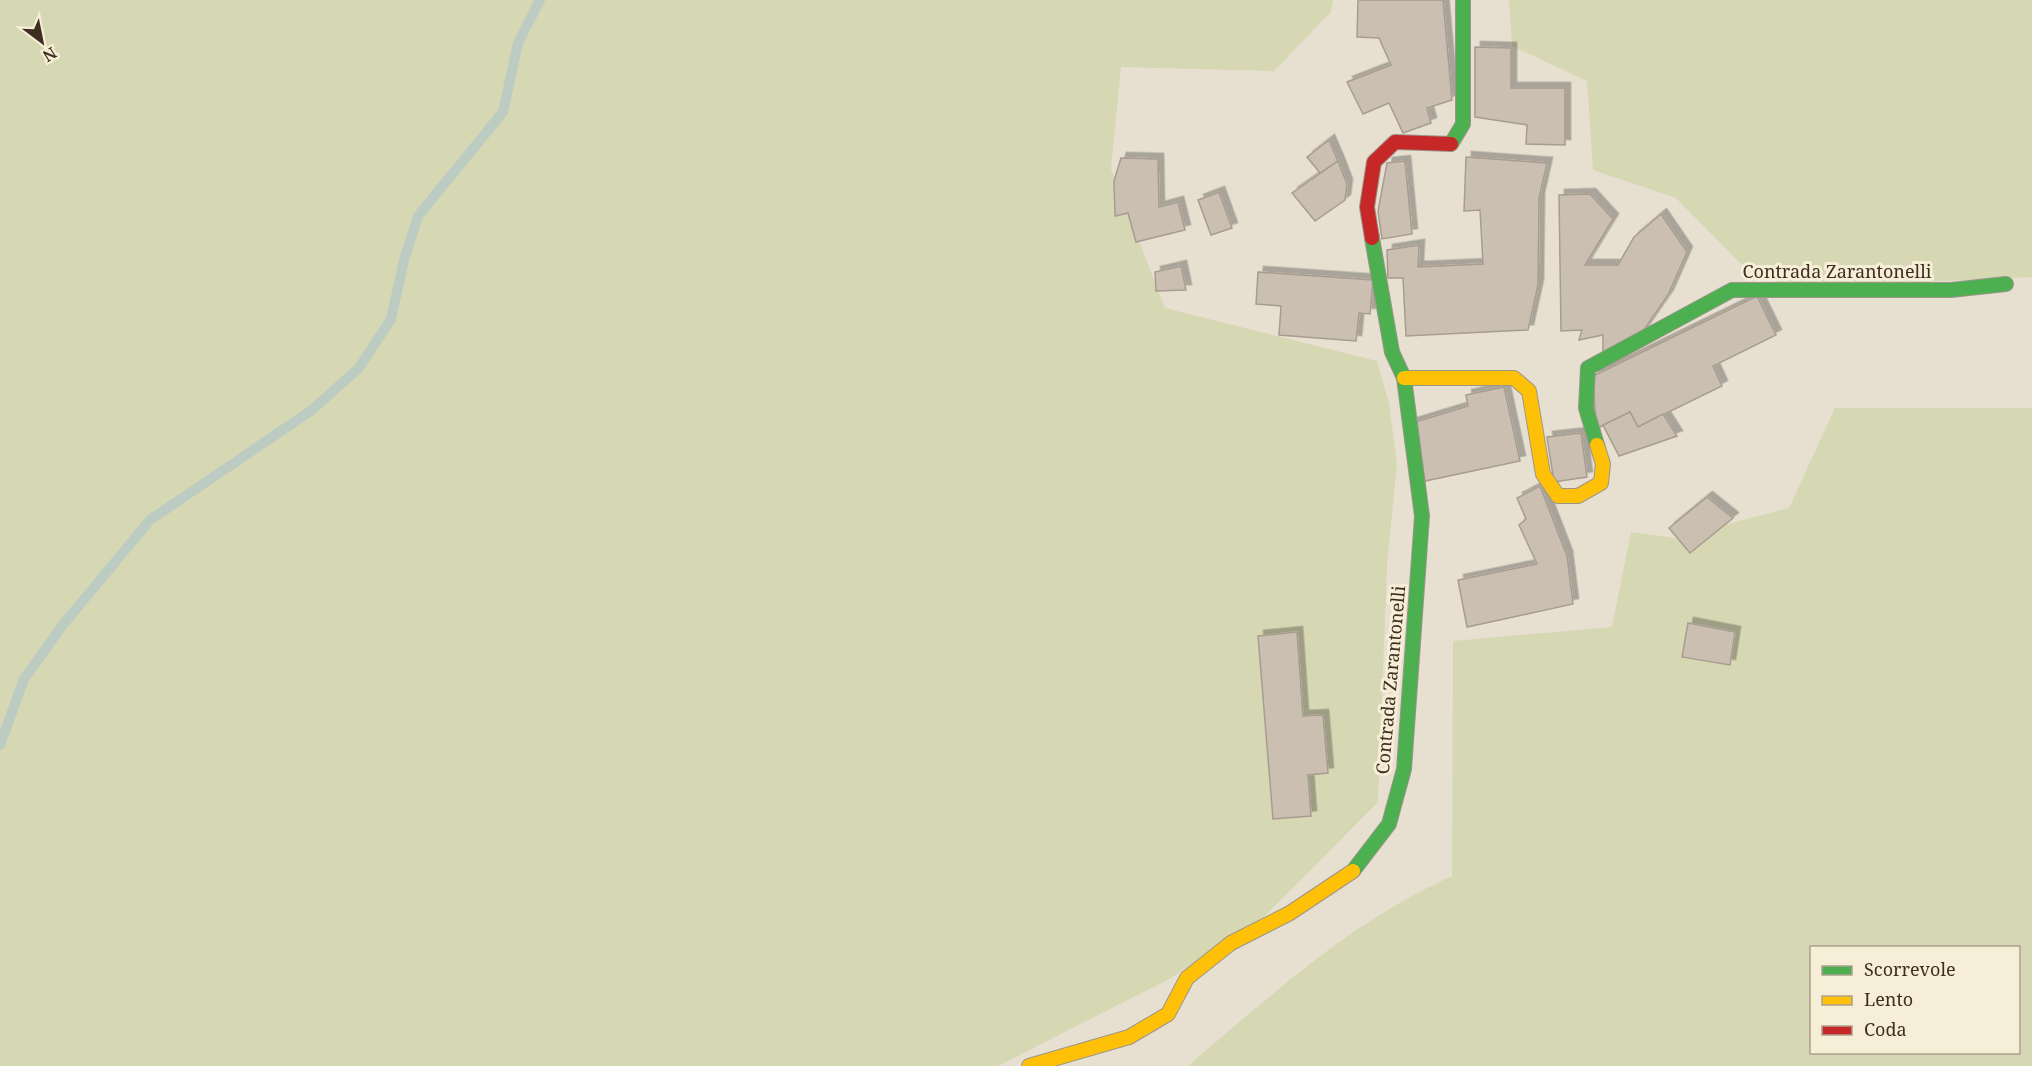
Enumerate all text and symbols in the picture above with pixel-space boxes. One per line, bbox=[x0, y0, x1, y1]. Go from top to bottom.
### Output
north arrow bbox=[12, 12, 72, 72]
text: N bbox=[38, 42, 61, 68]
street label: Contrada Zarantonelli bbox=[1742, 259, 1932, 283]
street label: Contrada Zarantonelli bbox=[1370, 584, 1410, 775]
legend bbox=[1810, 946, 2020, 1054]
text: Scorrevole bbox=[1864, 957, 1956, 981]
text: Lento bbox=[1864, 987, 1913, 1011]
text: Coda bbox=[1864, 1017, 1907, 1041]

